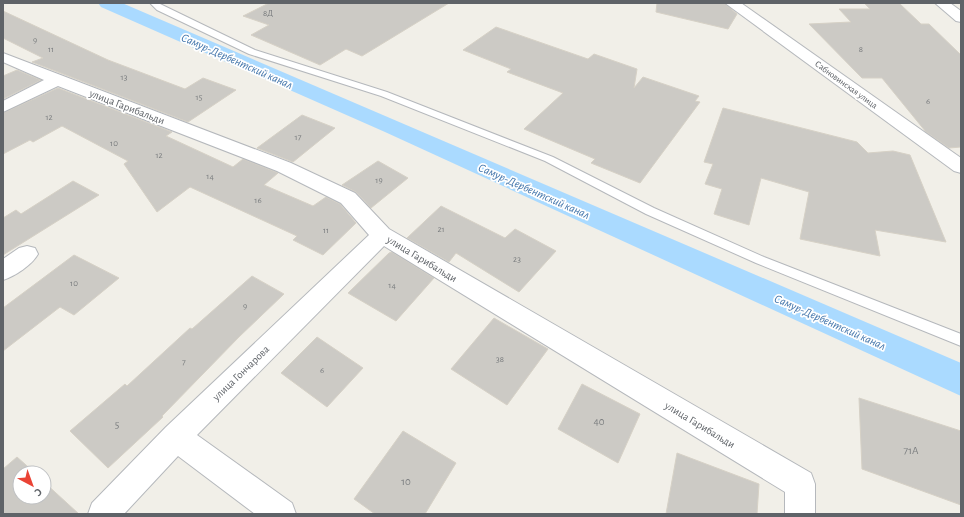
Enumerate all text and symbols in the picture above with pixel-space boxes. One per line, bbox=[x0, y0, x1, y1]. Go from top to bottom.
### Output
house number: 8Д bbox=[263, 9, 273, 18]
water label: Самур-Дербентский канал bbox=[179, 31, 295, 92]
house number: 9 bbox=[33, 36, 37, 45]
house number: 11 bbox=[48, 45, 54, 54]
house number: 8 bbox=[859, 45, 863, 54]
street label: Сабновинская улица bbox=[813, 59, 879, 111]
house number: 13 bbox=[121, 73, 128, 82]
street label: улица Гарибальди bbox=[87, 87, 166, 126]
house number: 15 bbox=[196, 93, 203, 102]
house number: 6 bbox=[926, 97, 930, 106]
house number: 12 bbox=[45, 113, 53, 122]
house number: 17 bbox=[295, 133, 302, 142]
house number: 10 bbox=[110, 139, 118, 148]
house number: 12 bbox=[155, 151, 163, 160]
water label: Самур-Дербентский канал bbox=[476, 161, 592, 222]
house number: 14 bbox=[206, 172, 214, 181]
house number: 19 bbox=[375, 176, 383, 185]
house number: 16 bbox=[254, 196, 262, 205]
house number: 21 bbox=[437, 225, 445, 234]
house number: 11 bbox=[323, 226, 329, 235]
street label: улица Гарибальди bbox=[384, 233, 459, 284]
house number: 23 bbox=[513, 255, 521, 264]
house number: 10 bbox=[70, 279, 78, 288]
house number: 14 bbox=[388, 281, 396, 290]
water label: Самур-Дербентский канал bbox=[772, 292, 888, 353]
house number: 9 bbox=[243, 302, 247, 311]
street label: улица Гончарова bbox=[210, 343, 271, 403]
house number: 38 bbox=[496, 355, 504, 364]
house number: 7 bbox=[182, 358, 186, 367]
house number: 6 bbox=[320, 366, 324, 375]
street label: улица Гарибальди bbox=[662, 399, 737, 450]
house number: 40 bbox=[593, 416, 605, 427]
house number: 5 bbox=[115, 419, 120, 430]
house number: 71А bbox=[904, 445, 919, 456]
north arrow bbox=[12, 465, 52, 505]
house number: 10 bbox=[401, 476, 411, 487]
text: С bbox=[32, 486, 44, 498]

